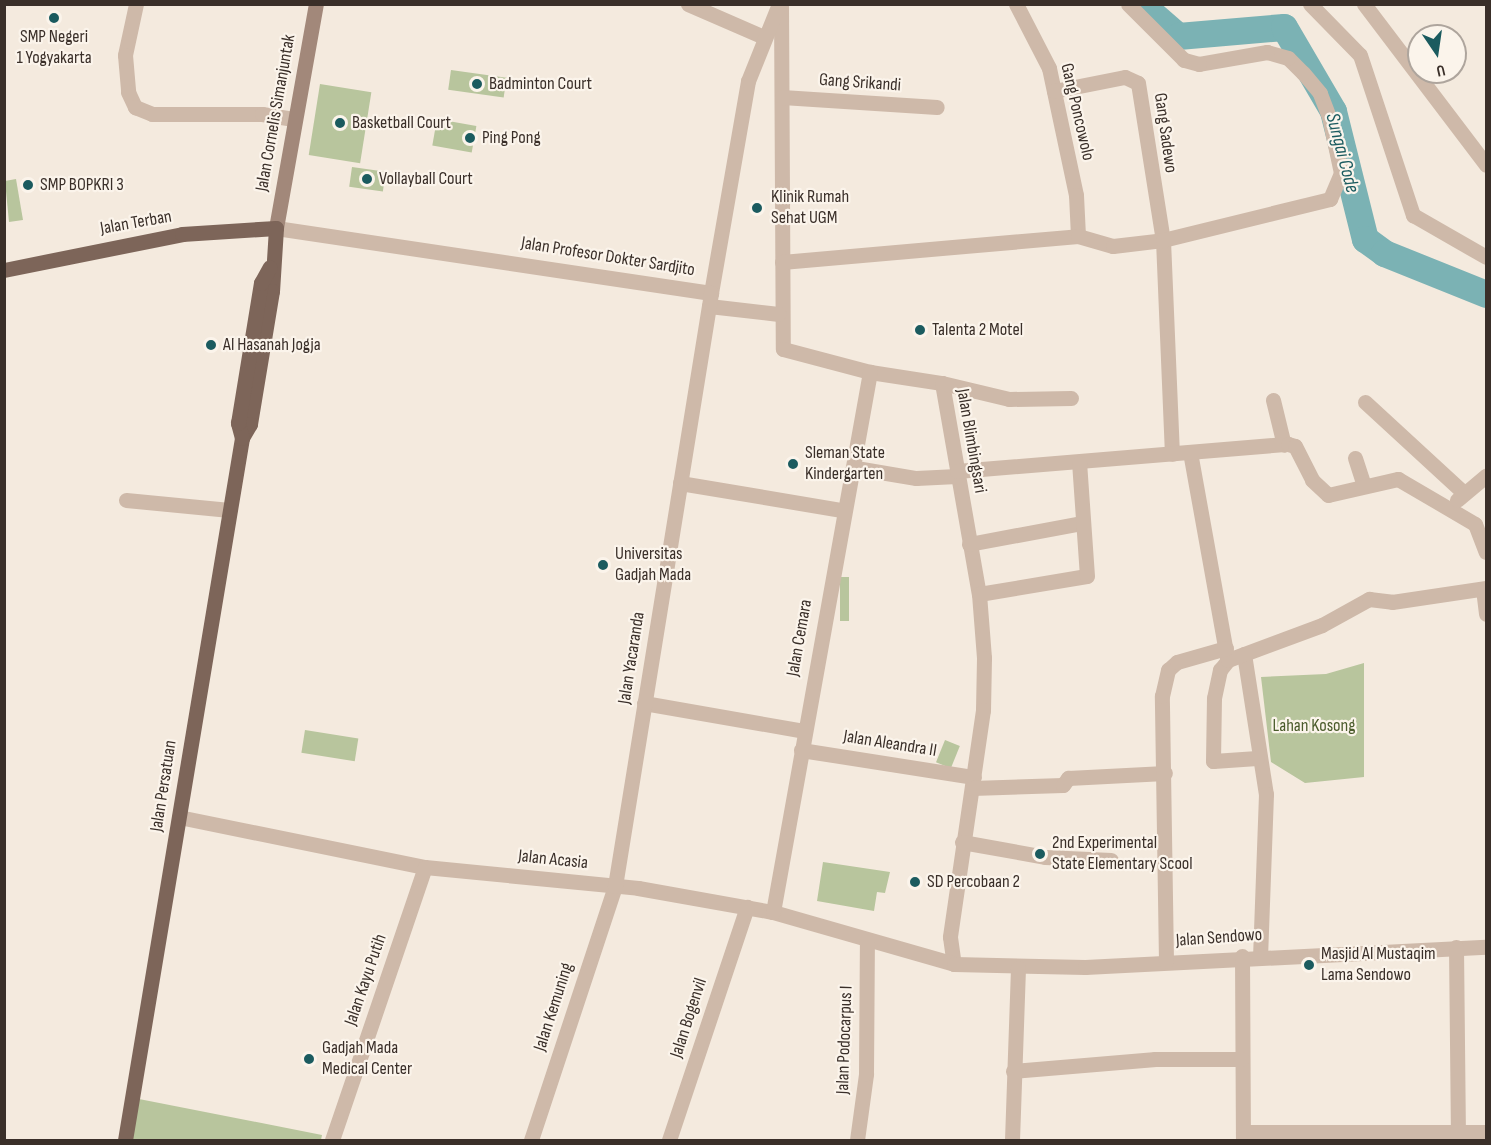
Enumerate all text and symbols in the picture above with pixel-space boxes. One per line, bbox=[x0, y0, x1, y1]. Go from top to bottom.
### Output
marker: SMP Negeri 1 Yogyakarta bbox=[47, 11, 61, 25]
north arrow bbox=[1407, 24, 1467, 84]
place label: SMP Negeri 1 Yogyakarta bbox=[16, 27, 92, 70]
street label: Jalan Cornelis Simanjuntak bbox=[252, 33, 300, 193]
text: U bbox=[1435, 60, 1447, 80]
street label: Gang Poncowolo bbox=[1055, 61, 1099, 163]
street label: Gang Srikandi bbox=[818, 69, 902, 97]
place label: Badminton Court bbox=[489, 73, 592, 95]
marker: Badminton Court bbox=[470, 77, 484, 91]
street label: Gang Sadewo bbox=[1149, 92, 1181, 174]
water label: Sungai Code bbox=[1320, 111, 1364, 195]
place label: Basketball Court bbox=[352, 112, 451, 134]
marker: Basketball Court bbox=[333, 116, 347, 130]
place label: Ping Pong bbox=[482, 127, 541, 149]
marker: Ping Pong bbox=[463, 131, 477, 145]
place label: Vollayball Court bbox=[379, 168, 473, 190]
marker: Vollayball Court bbox=[360, 172, 374, 186]
place label: SMP BOPKRI 3 bbox=[40, 174, 124, 196]
marker: SMP BOPKRI 3 bbox=[21, 178, 35, 192]
place label: Klinik Rumah Sehat UGM bbox=[771, 187, 849, 230]
marker: Klinik Rumah Sehat UGM bbox=[748, 199, 766, 217]
street label: Jalan Terban bbox=[99, 206, 173, 240]
street label: Jalan Profesor Dokter Sardjito bbox=[520, 233, 696, 281]
place label: Talenta 2 Motel bbox=[932, 319, 1023, 341]
marker: Talenta 2 Motel bbox=[913, 323, 927, 337]
place label: Al Hasanah Jogja bbox=[223, 334, 321, 356]
marker: Al Hasanah Jogja bbox=[204, 338, 218, 352]
street label: Jalan Blimbingsari bbox=[951, 387, 991, 495]
place label: Sleman State Kindergarten bbox=[805, 443, 885, 486]
marker: Sleman State Kindergarten bbox=[786, 457, 800, 471]
place label: Universitas Gadjah Mada bbox=[615, 544, 691, 586]
marker: Universitas Gadjah Mada bbox=[596, 558, 610, 572]
street label: Jalan Cemara bbox=[783, 598, 817, 678]
street label: Jalan Yacaranda bbox=[614, 610, 650, 706]
park label: Lahan Kosong bbox=[1273, 715, 1355, 737]
street label: Jalan Aleandra II bbox=[842, 726, 938, 762]
street label: Jalan Persatuan bbox=[146, 739, 182, 833]
place label: 2nd Experimental State Elementary Scool bbox=[1052, 833, 1193, 876]
street label: Jalan Acasia bbox=[517, 846, 589, 874]
marker: 2nd Experimental State Elementary Scool bbox=[1033, 847, 1047, 861]
place label: SD Percobaan 2 bbox=[927, 871, 1020, 893]
marker: SD Percobaan 2 bbox=[908, 875, 922, 889]
street label: Jalan Sendowo bbox=[1175, 924, 1263, 952]
street label: Jalan Kayu Putih bbox=[340, 931, 392, 1029]
place label: Masjid Al Mustaqim Lama Sendowo bbox=[1321, 944, 1436, 986]
marker: Masjid Al Mustaqim Lama Sendowo bbox=[1302, 958, 1316, 972]
street label: Jalan Kemuning bbox=[530, 960, 578, 1054]
street label: Jalan Bogenvil bbox=[666, 975, 712, 1061]
street label: Jalan Podocarpus I bbox=[832, 985, 858, 1095]
place label: Gadjah Mada Medical Center bbox=[322, 1038, 412, 1080]
marker: Gadjah Mada Medical Center bbox=[300, 1050, 318, 1068]

